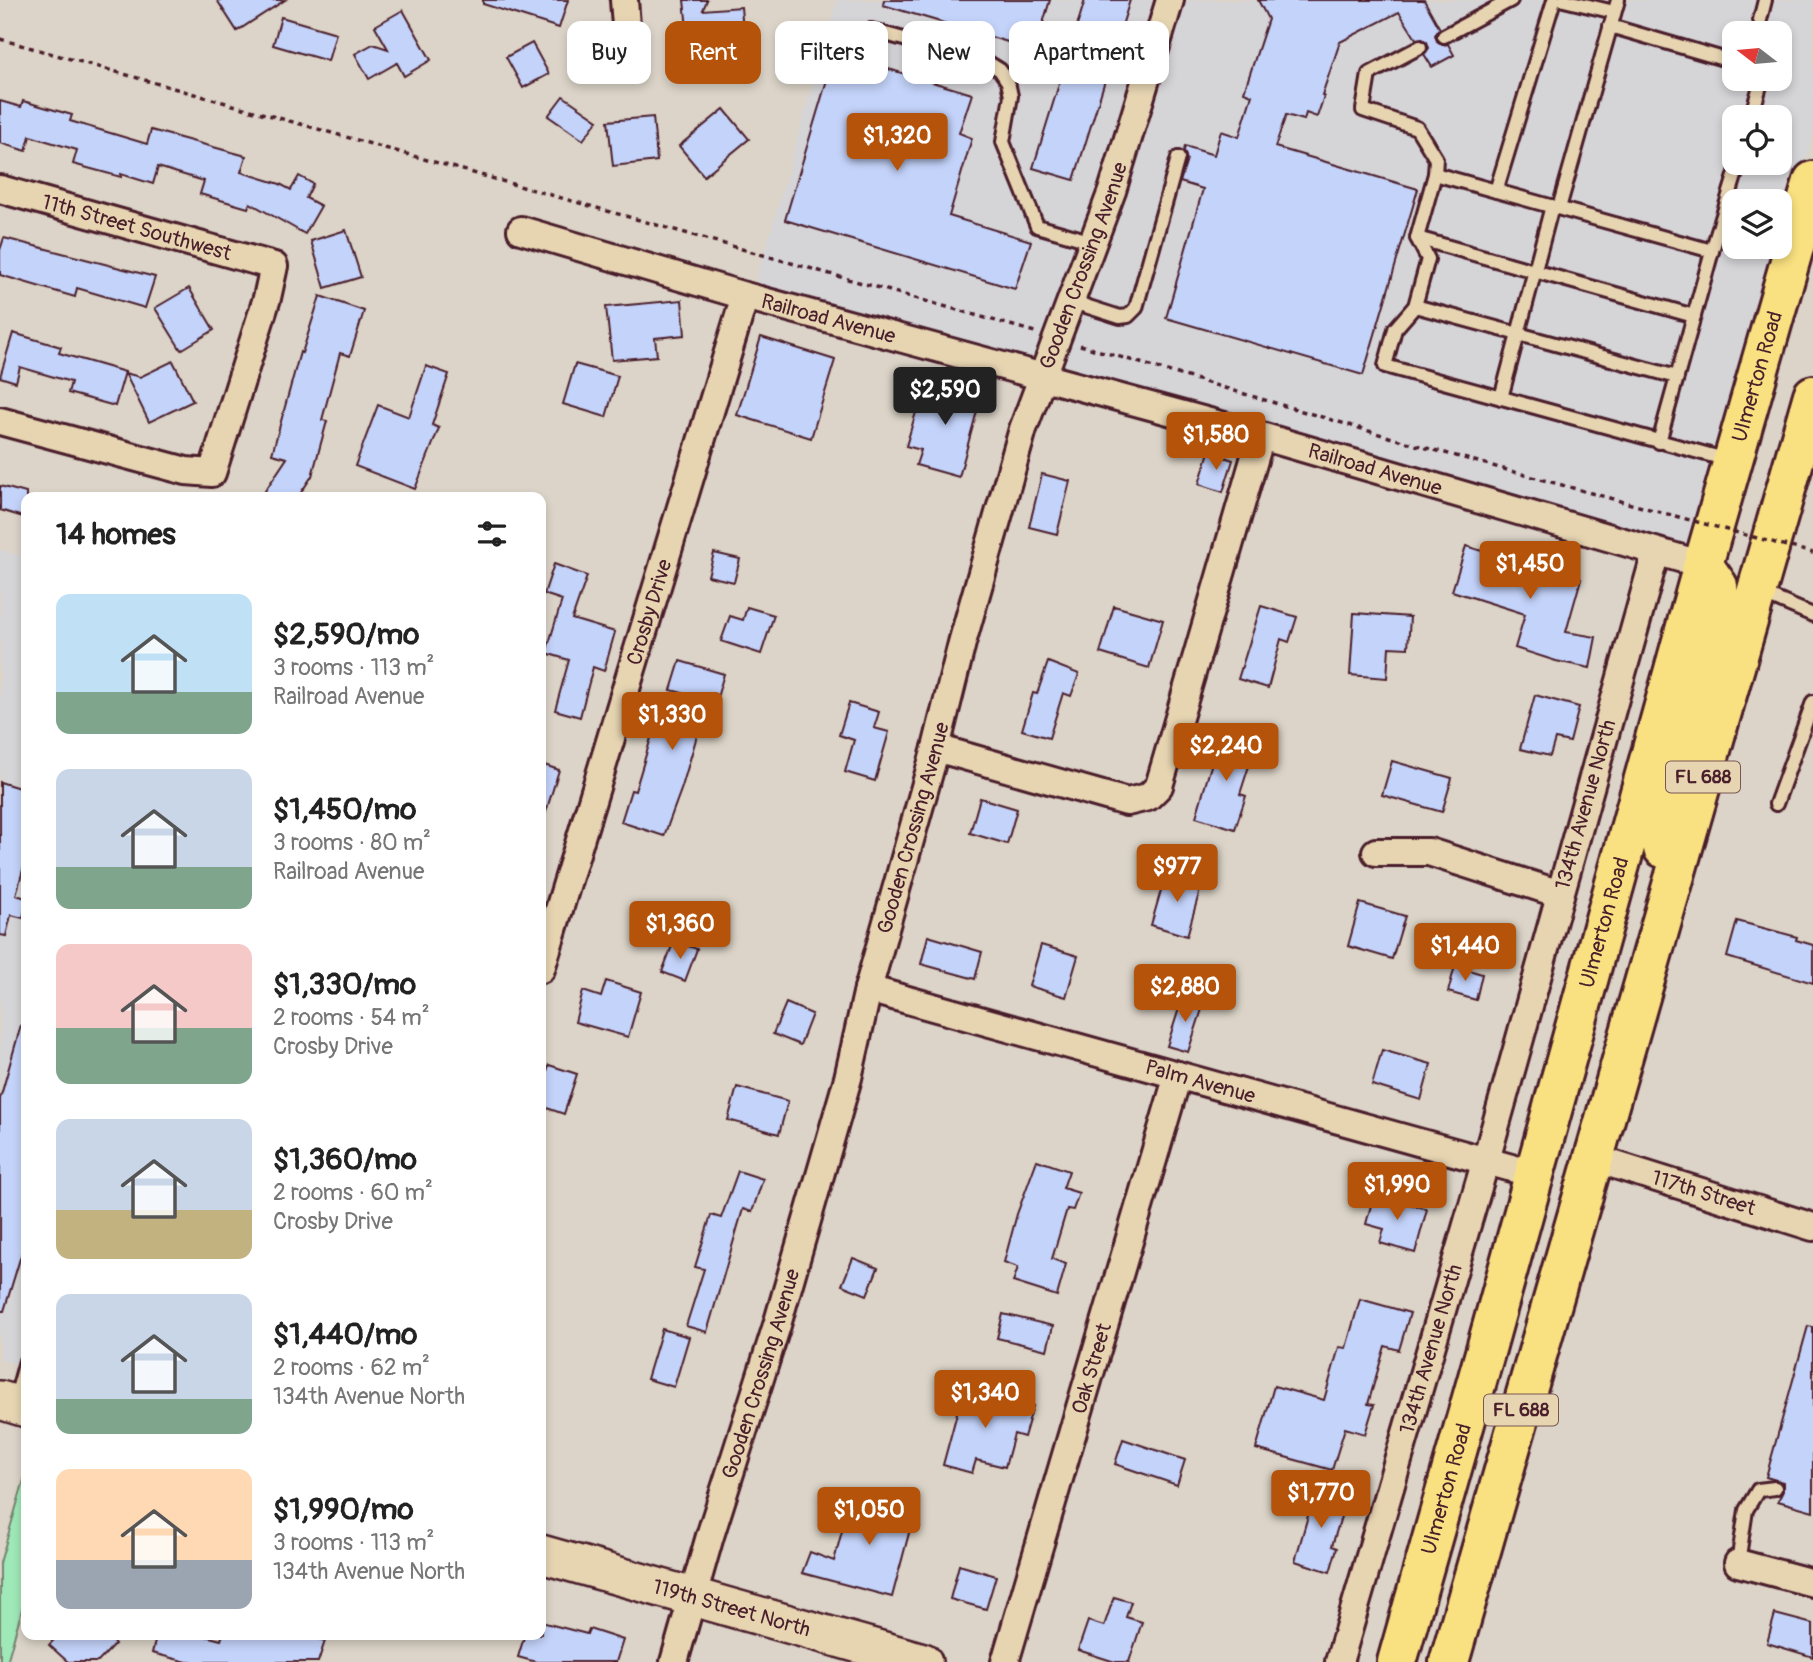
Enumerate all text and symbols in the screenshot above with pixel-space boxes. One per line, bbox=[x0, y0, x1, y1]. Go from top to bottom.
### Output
chip: Buy bbox=[567, 21, 651, 84]
chip: Rent bbox=[665, 21, 761, 84]
chip: Filters bbox=[775, 21, 888, 84]
chip: New bbox=[902, 21, 995, 84]
chip: Apartment bbox=[1009, 21, 1169, 84]
north arrow bbox=[1722, 21, 1792, 91]
map controls bbox=[1722, 21, 1792, 259]
button: locate bbox=[1722, 105, 1792, 175]
pin: $1,320 bbox=[840, 114, 954, 173]
text: $1,320 bbox=[863, 121, 931, 150]
street label: Gooden Crossing Avenue bbox=[1033, 158, 1134, 373]
street label: 11th Street Southwest bbox=[39, 188, 235, 267]
button: layers bbox=[1722, 189, 1792, 259]
street label: Railroad Avenue bbox=[758, 288, 899, 350]
street label: Ulmerton Road bbox=[1725, 308, 1789, 445]
pin: $2,590 bbox=[888, 368, 1002, 427]
text: $2,590 bbox=[909, 375, 981, 404]
pin: $1,580 bbox=[1159, 412, 1273, 472]
text: $1,580 bbox=[1182, 420, 1250, 449]
street label: Railroad Avenue bbox=[1305, 437, 1446, 502]
icon: filters bbox=[473, 515, 511, 553]
text: 14 homes bbox=[56, 516, 176, 553]
pin: $1,450 bbox=[1473, 542, 1587, 601]
text: $1,450 bbox=[1496, 549, 1564, 578]
street label: Crosby Drive bbox=[620, 555, 678, 668]
text: $2,590/mo bbox=[273, 616, 419, 653]
icon: home bbox=[112, 622, 196, 706]
text: 3 rooms · 113 m² bbox=[273, 653, 434, 682]
text: Railroad Avenue bbox=[273, 682, 424, 711]
pin: $1,330 bbox=[615, 692, 729, 752]
text: $1,330 bbox=[638, 700, 706, 729]
street label: 134th Avenue North bbox=[1549, 717, 1622, 893]
street label: Gooden Crossing Avenue bbox=[871, 719, 956, 937]
pin: $2,240 bbox=[1169, 724, 1283, 783]
text: $2,240 bbox=[1189, 731, 1263, 760]
road number: FL 688 bbox=[1666, 762, 1740, 792]
text: $1,450/mo bbox=[273, 791, 416, 828]
icon: home bbox=[112, 797, 196, 881]
text: 3 rooms · 80 m² bbox=[273, 828, 431, 857]
pin: $977 bbox=[1136, 844, 1218, 904]
text: $977 bbox=[1153, 852, 1201, 881]
street label: Ulmerton Road bbox=[1573, 854, 1635, 991]
text: Railroad Avenue bbox=[273, 857, 424, 886]
pin: $1,360 bbox=[623, 902, 737, 961]
text: $1,360 bbox=[645, 909, 715, 938]
pin: $1,440 bbox=[1408, 923, 1522, 983]
text: $1,440 bbox=[1430, 931, 1500, 960]
pin: $2,880 bbox=[1128, 964, 1242, 1024]
text: $1,330/mo bbox=[273, 966, 416, 1003]
icon: home bbox=[112, 972, 196, 1056]
text: $2,880 bbox=[1150, 972, 1220, 1001]
text: 2 rooms · 54 m² bbox=[273, 1003, 430, 1032]
text: Crosby Drive bbox=[273, 1032, 393, 1061]
street label: Palm Avenue bbox=[1142, 1053, 1259, 1110]
text: $1,360/mo bbox=[273, 1141, 417, 1178]
icon: home bbox=[112, 1147, 196, 1231]
pin: $1,990 bbox=[1340, 1162, 1454, 1222]
street label: 117th Street bbox=[1648, 1164, 1759, 1222]
text: $1,990 bbox=[1364, 1170, 1430, 1199]
text: 2 rooms · 60 m² bbox=[273, 1178, 433, 1207]
text: Crosby Drive bbox=[273, 1207, 393, 1236]
street label: 134th Avenue North bbox=[1393, 1261, 1468, 1437]
street label: Gooden Crossing Avenue bbox=[715, 1265, 806, 1482]
text: $1,440/mo bbox=[273, 1316, 417, 1353]
street label: Oak Street bbox=[1065, 1319, 1118, 1417]
icon: home bbox=[112, 1322, 196, 1406]
text: 2 rooms · 62 m² bbox=[273, 1353, 430, 1382]
pin: $1,340 bbox=[928, 1370, 1042, 1430]
text: $1,340 bbox=[950, 1378, 1020, 1407]
text: 134th Avenue North bbox=[273, 1382, 465, 1411]
road number: FL 688 bbox=[1484, 1394, 1558, 1426]
street label: Ulmerton Road bbox=[1415, 1420, 1478, 1557]
pin: $1,770 bbox=[1264, 1470, 1378, 1530]
text: $1,770 bbox=[1287, 1478, 1355, 1507]
pin: $1,050 bbox=[812, 1488, 926, 1547]
text: $1,990/mo bbox=[273, 1491, 414, 1528]
text: $1,050 bbox=[833, 1495, 905, 1524]
icon: home bbox=[112, 1497, 196, 1581]
text: 3 rooms · 113 m² bbox=[273, 1528, 434, 1557]
text: 134th Avenue North bbox=[273, 1557, 465, 1586]
street label: 119th Street North bbox=[649, 1573, 814, 1643]

